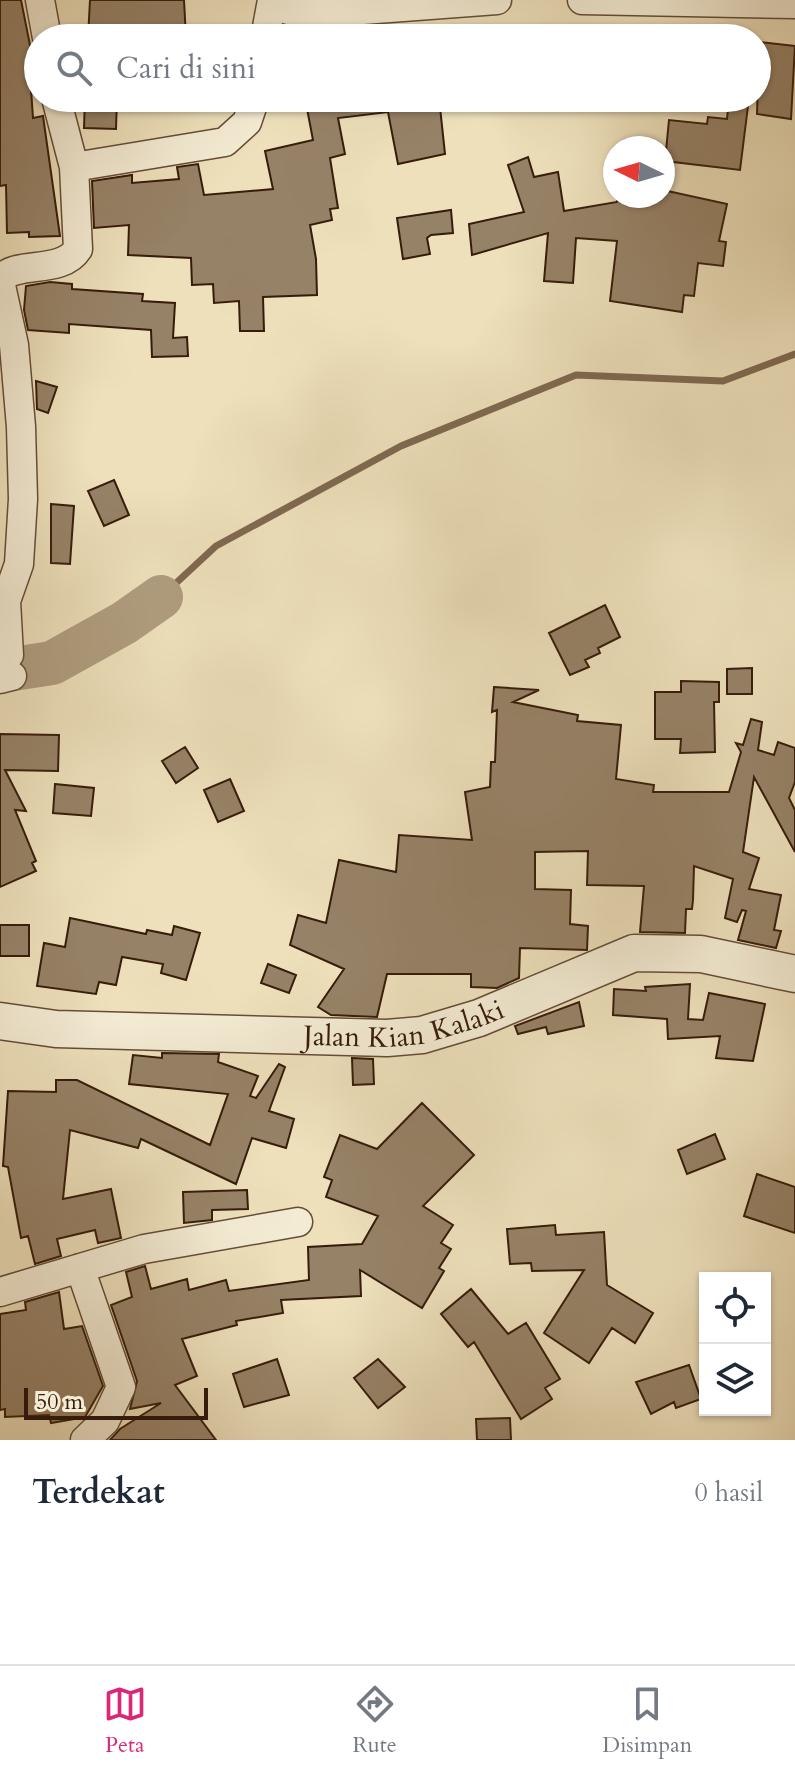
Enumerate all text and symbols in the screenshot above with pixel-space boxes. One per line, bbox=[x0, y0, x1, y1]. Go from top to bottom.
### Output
search box bbox=[24, 24, 771, 112]
icon: search bbox=[52, 46, 96, 90]
text: Cari di sini bbox=[116, 48, 256, 89]
north arrow bbox=[603, 136, 675, 208]
street label: Jalan Kian Kalaki bbox=[299, 991, 510, 1057]
map controls bbox=[699, 1272, 771, 1416]
button: locate bbox=[699, 1272, 771, 1344]
button: layers bbox=[699, 1344, 771, 1416]
scale bar bbox=[24, 1384, 208, 1420]
text: 50 m bbox=[36, 1387, 83, 1417]
text: Terdekat bbox=[32, 1469, 165, 1515]
text: 0 hasil bbox=[695, 1475, 763, 1510]
tab: Peta bbox=[103, 1682, 147, 1760]
tab: Rute bbox=[352, 1682, 397, 1760]
tab: Disimpan bbox=[602, 1682, 692, 1760]

